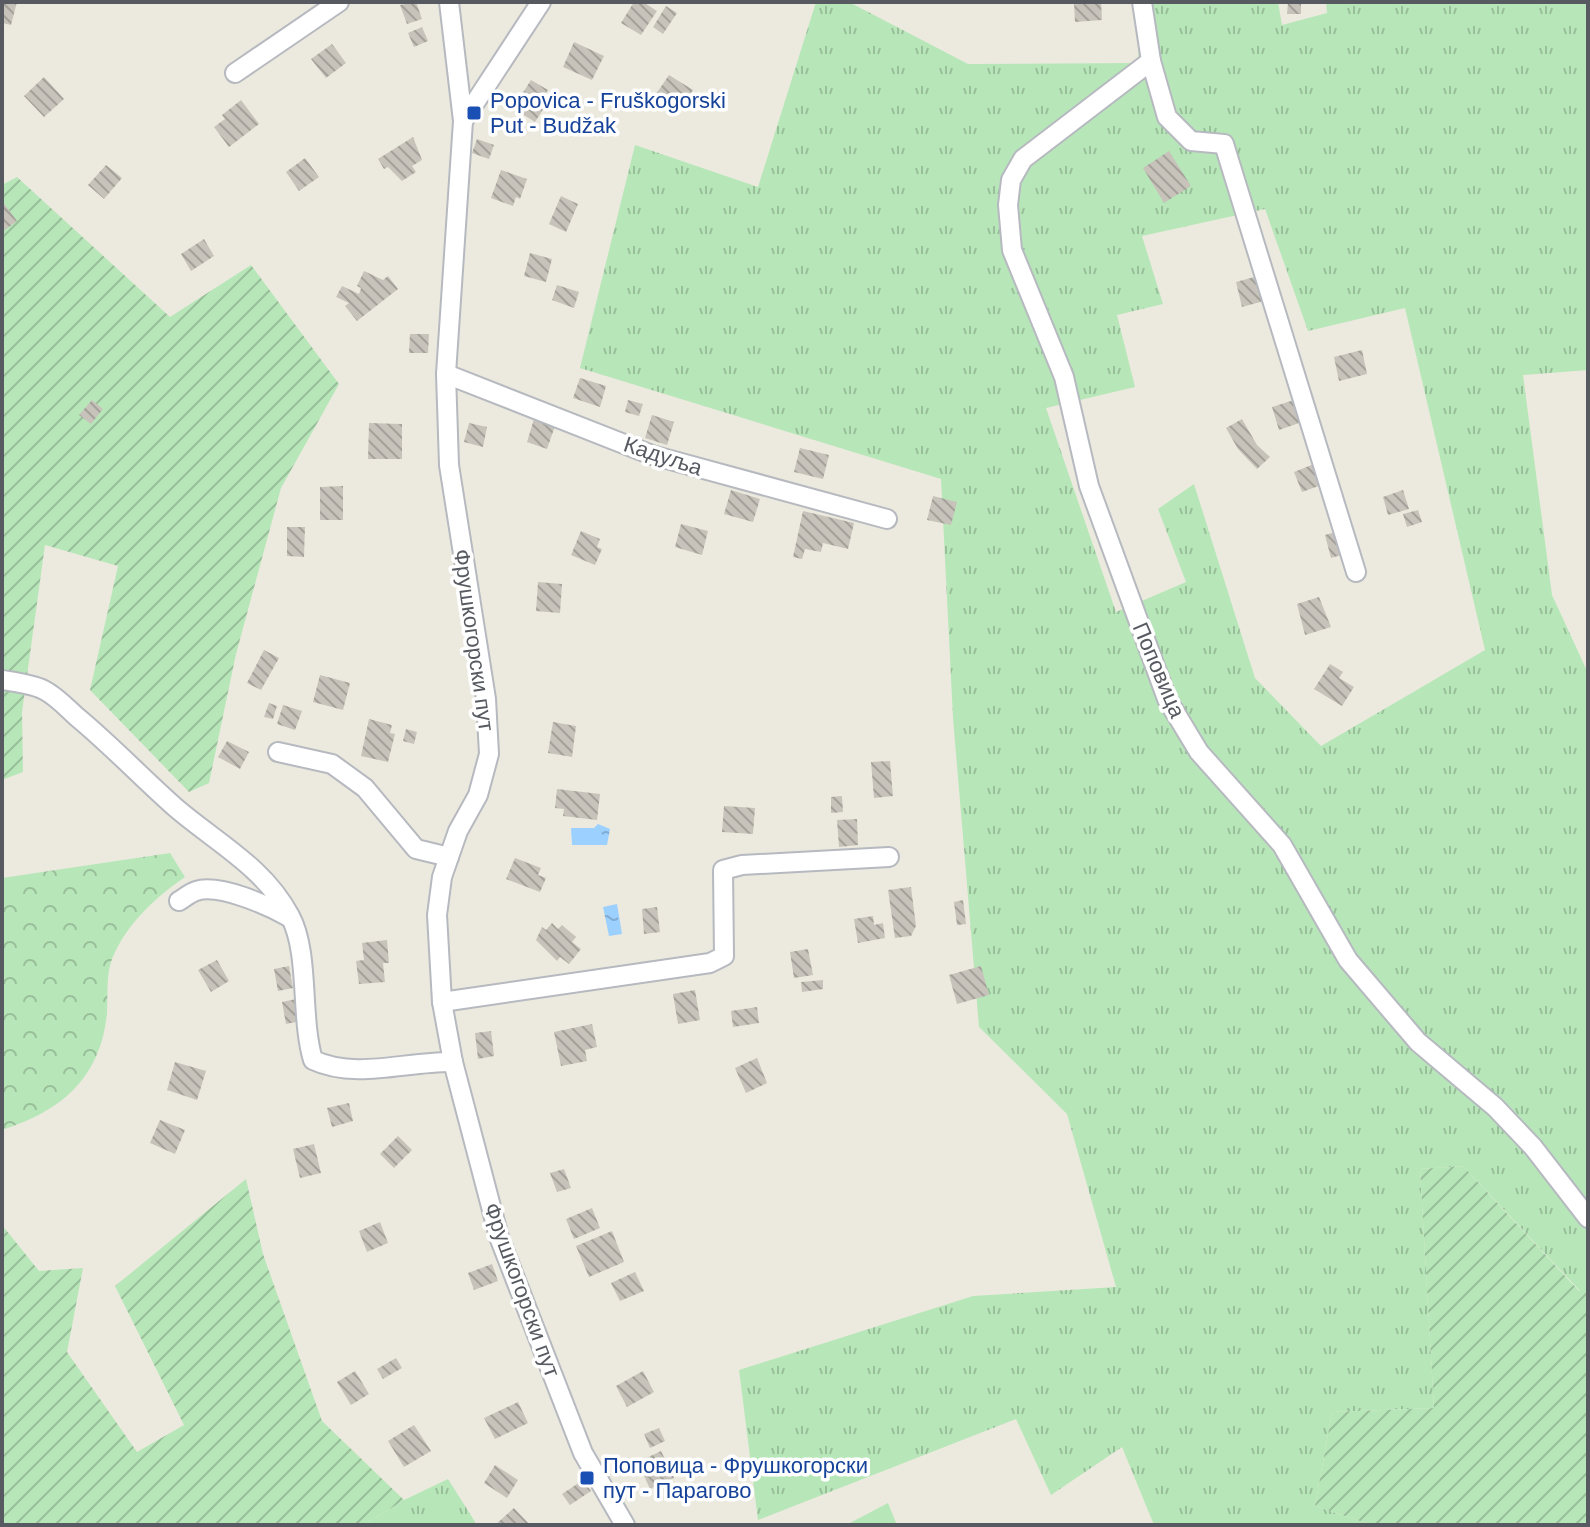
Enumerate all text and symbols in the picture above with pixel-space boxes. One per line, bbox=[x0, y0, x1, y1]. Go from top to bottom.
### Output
place label: Popovica - Fruškogorski Put - Budžak bbox=[490, 88, 726, 138]
marker: Popovica - Fruškogorski Put - Budžak bbox=[465, 104, 483, 122]
street label: Кадуља bbox=[621, 432, 706, 481]
street label: Фрушкогорски пут bbox=[449, 547, 499, 733]
street label: Поповица bbox=[1128, 619, 1191, 722]
street label: Фрушкогорски пут bbox=[479, 1200, 565, 1380]
place label: Поповица - Фрушкогорски пут - Парагово bbox=[603, 1453, 868, 1503]
marker: Поповица - Фрушкогорски пут - Парагово bbox=[578, 1469, 596, 1487]

